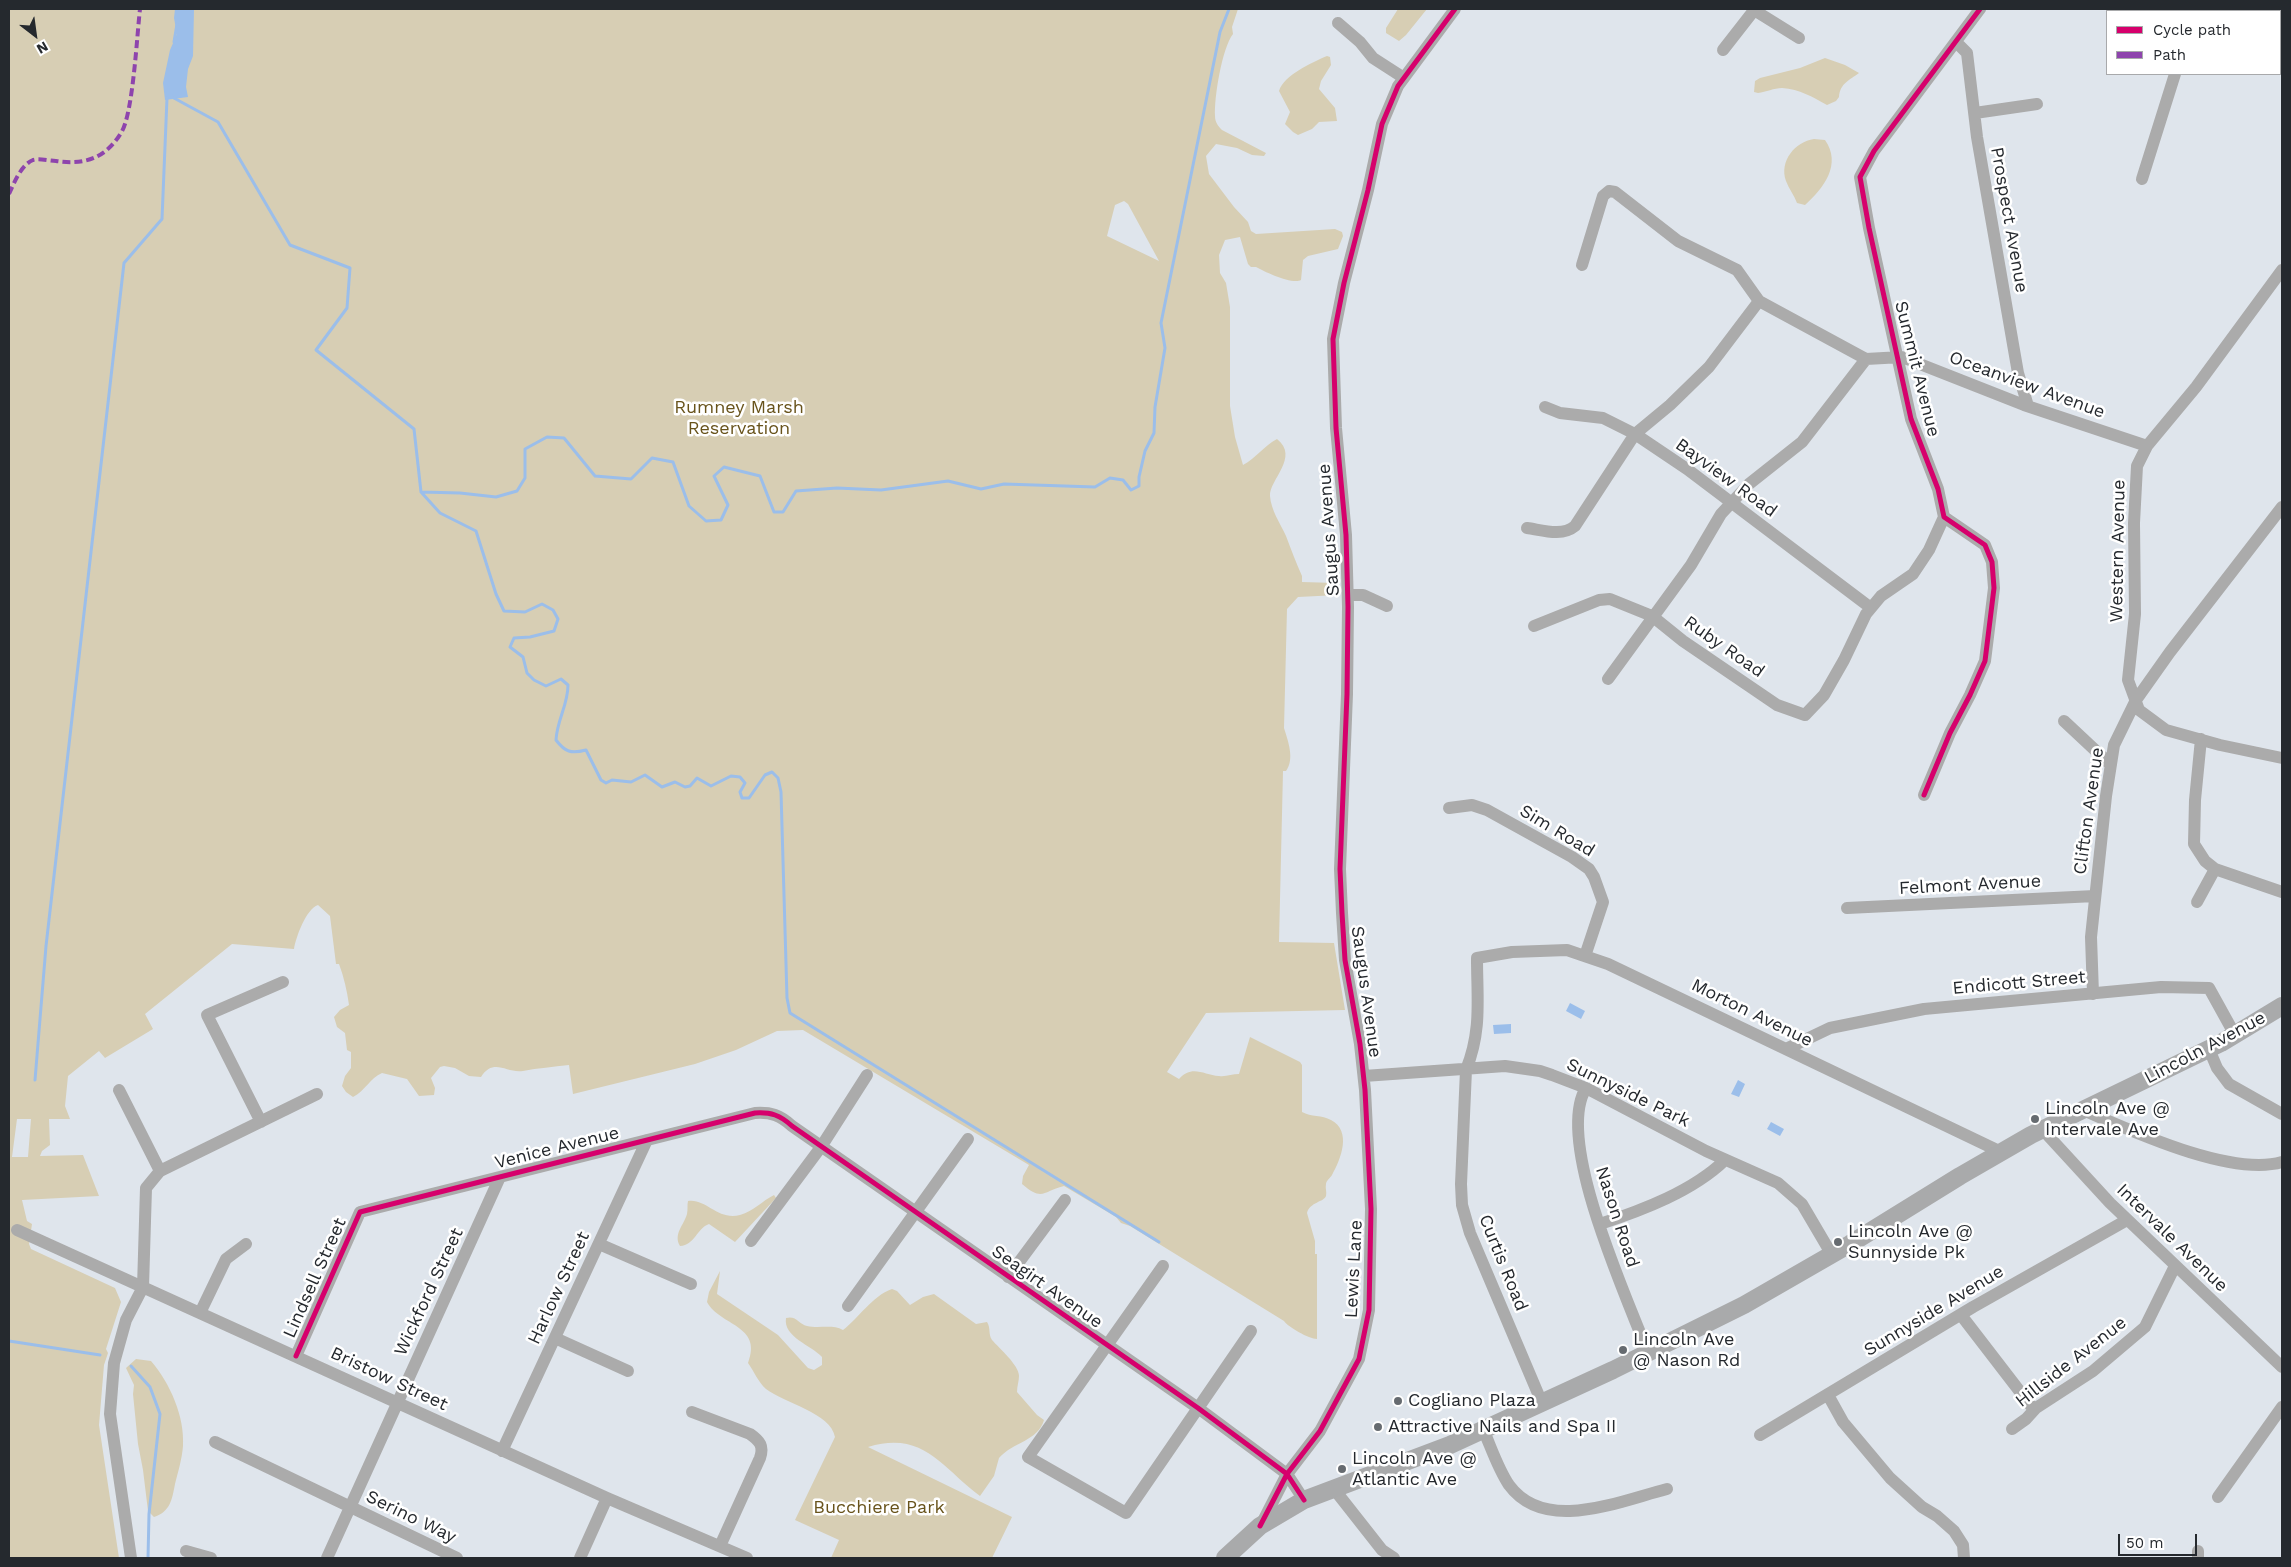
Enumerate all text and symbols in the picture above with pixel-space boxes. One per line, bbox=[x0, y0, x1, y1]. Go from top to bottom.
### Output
north arrow bbox=[10, 10, 60, 60]
legend bbox=[2106, 10, 2281, 75]
text: Cycle path bbox=[2153, 21, 2231, 39]
text: N bbox=[34, 38, 51, 58]
text: Path bbox=[2153, 46, 2186, 64]
street label: Prospect Avenue bbox=[1986, 146, 2032, 294]
street label: Summit Avenue bbox=[1890, 299, 1944, 439]
street label: Oceanview Avenue bbox=[1946, 347, 2108, 423]
park label: Rumney Marsh Reservation bbox=[674, 397, 804, 439]
street label: Bayview Road bbox=[1671, 434, 1781, 522]
street label: Saugus Avenue bbox=[1314, 463, 1344, 597]
street label: Western Avenue bbox=[2106, 479, 2130, 623]
street label: Ruby Road bbox=[1680, 611, 1768, 683]
street label: Clifton Avenue bbox=[2069, 746, 2109, 876]
street label: Sim Road bbox=[1516, 800, 1598, 862]
street label: Felmont Avenue bbox=[1898, 870, 2042, 900]
street label: Saugus Avenue bbox=[1346, 925, 1386, 1059]
street label: Endicott Street bbox=[1951, 966, 2087, 1000]
street label: Morton Avenue bbox=[1688, 974, 1816, 1052]
street label: Lincoln Avenue bbox=[2141, 1007, 2269, 1089]
street label: Sunnyside Park bbox=[1563, 1054, 1693, 1132]
place label: Lincoln Ave @ Intervale Ave bbox=[2045, 1098, 2170, 1140]
marker: Lincoln Ave @ Intervale Ave bbox=[2029, 1113, 2041, 1125]
street label: Venice Avenue bbox=[493, 1122, 621, 1174]
street label: Nason Road bbox=[1591, 1164, 1643, 1270]
street label: Intervale Avenue bbox=[2112, 1179, 2232, 1297]
street label: Curtis Road bbox=[1474, 1212, 1532, 1314]
street label: Lindsell Street bbox=[279, 1215, 351, 1341]
street label: Lewis Lane bbox=[1341, 1219, 1367, 1319]
place label: Lincoln Ave @ Sunnyside Pk bbox=[1848, 1221, 1973, 1264]
street label: Wickford Street bbox=[390, 1225, 468, 1359]
street label: Harlow Street bbox=[523, 1228, 595, 1348]
marker: Lincoln Ave @ Sunnyside Pk bbox=[1832, 1236, 1844, 1248]
street label: Seagirt Avenue bbox=[987, 1241, 1107, 1333]
street label: Sunnyside Avenue bbox=[1860, 1261, 2008, 1361]
street label: Hillside Avenue bbox=[2011, 1312, 2131, 1412]
place label: Lincoln Ave @ Nason Rd bbox=[1633, 1329, 1740, 1372]
street label: Bristow Street bbox=[327, 1342, 451, 1416]
marker: Lincoln Ave @ Nason Rd bbox=[1617, 1344, 1629, 1356]
place label: Cogliano Plaza bbox=[1408, 1390, 1536, 1412]
marker: Cogliano Plaza bbox=[1392, 1395, 1404, 1407]
place label: Attractive Nails and Spa II bbox=[1388, 1416, 1616, 1438]
marker: Attractive Nails and Spa II bbox=[1372, 1421, 1384, 1433]
place label: Lincoln Ave @ Atlantic Ave bbox=[1352, 1448, 1477, 1490]
marker: Lincoln Ave @ Atlantic Ave bbox=[1336, 1463, 1348, 1475]
street label: Serino Way bbox=[362, 1486, 460, 1548]
park label: Bucchiere Park bbox=[813, 1497, 945, 1519]
scale bar bbox=[2121, 1524, 2200, 1556]
text: 50 m bbox=[2126, 1534, 2163, 1552]

